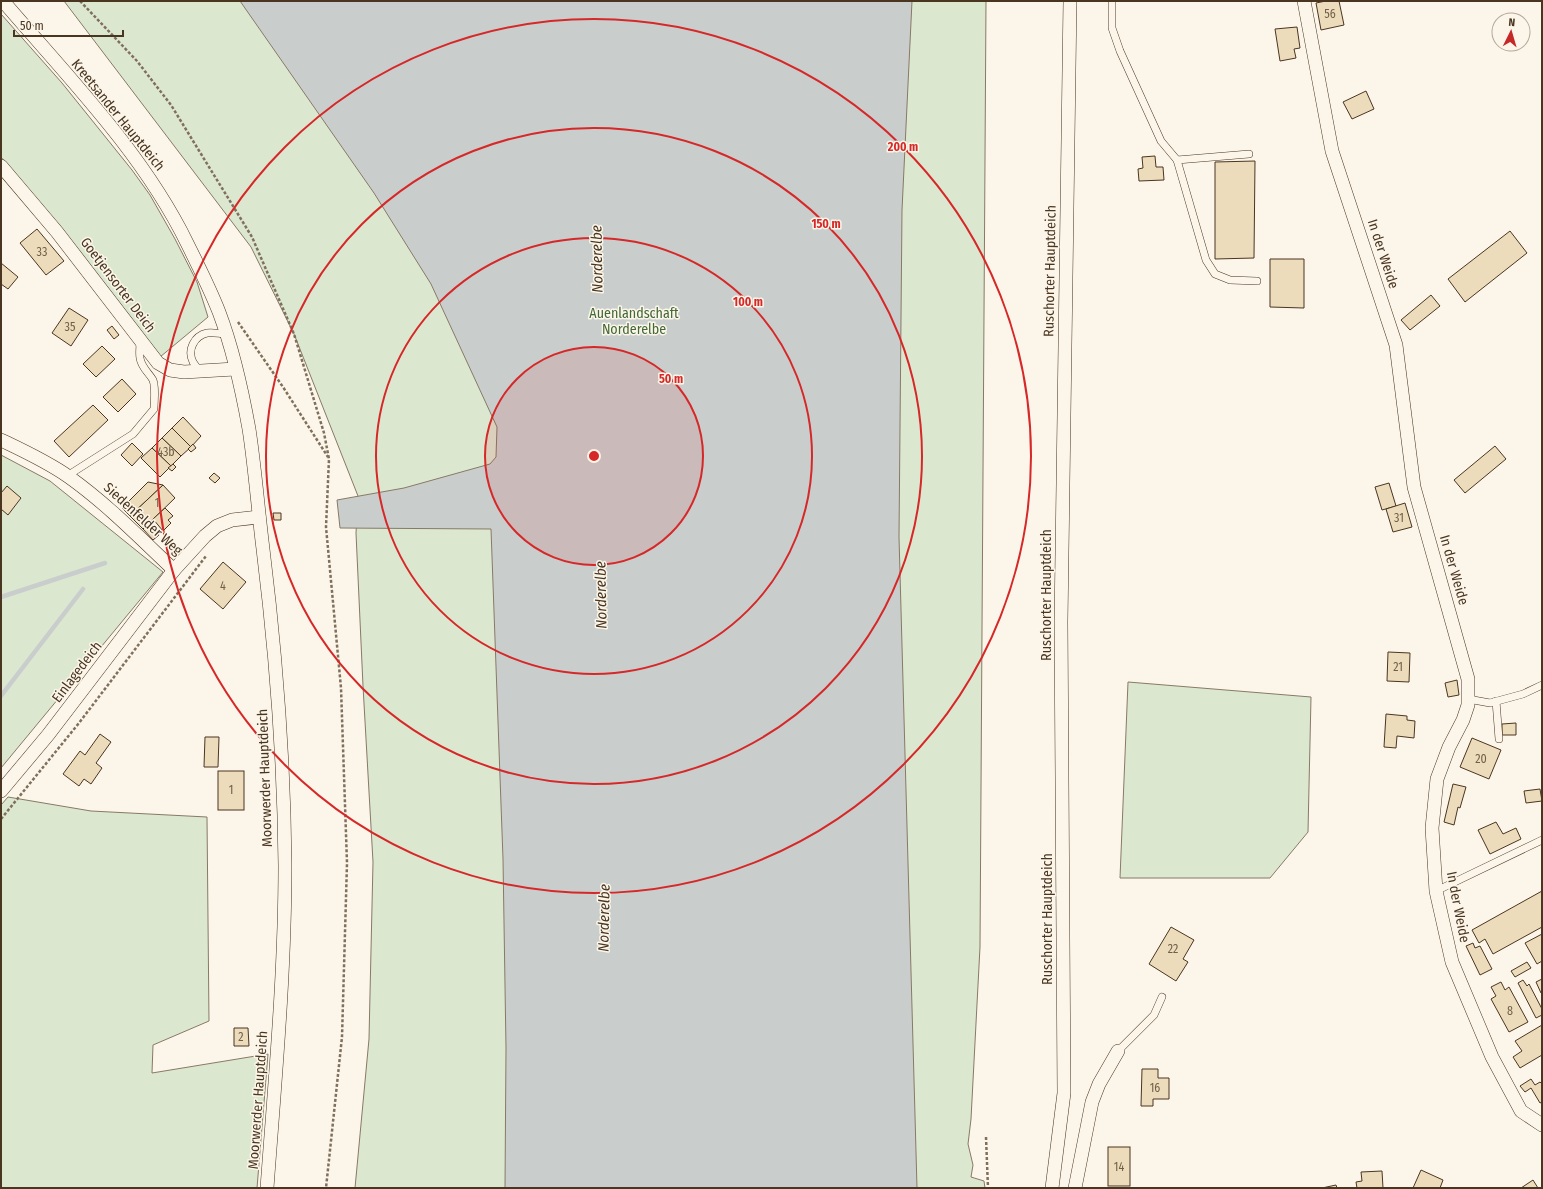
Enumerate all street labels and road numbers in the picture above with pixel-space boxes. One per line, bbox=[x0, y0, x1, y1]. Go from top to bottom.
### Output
street label: Kreetsander Hauptdeich bbox=[68, 56, 168, 174]
street label: Ruschorter Hauptdeich bbox=[1040, 205, 1060, 337]
street label: In der Weide bbox=[1364, 217, 1402, 291]
street label: Goetjensorter Deich bbox=[77, 234, 159, 336]
street label: Siedenfelder Weg bbox=[100, 479, 186, 559]
street label: Ruschorter Hauptdeich bbox=[1038, 529, 1055, 661]
street label: In der Weide bbox=[1436, 533, 1472, 607]
street label: Einlagedeich bbox=[48, 638, 106, 706]
street label: Moorwerder Hauptdeich bbox=[254, 708, 276, 848]
street label: Ruschorter Hauptdeich bbox=[1039, 853, 1056, 985]
street label: In der Weide bbox=[1443, 870, 1473, 944]
street label: Moorwerder Hauptdeich bbox=[245, 1030, 271, 1170]

